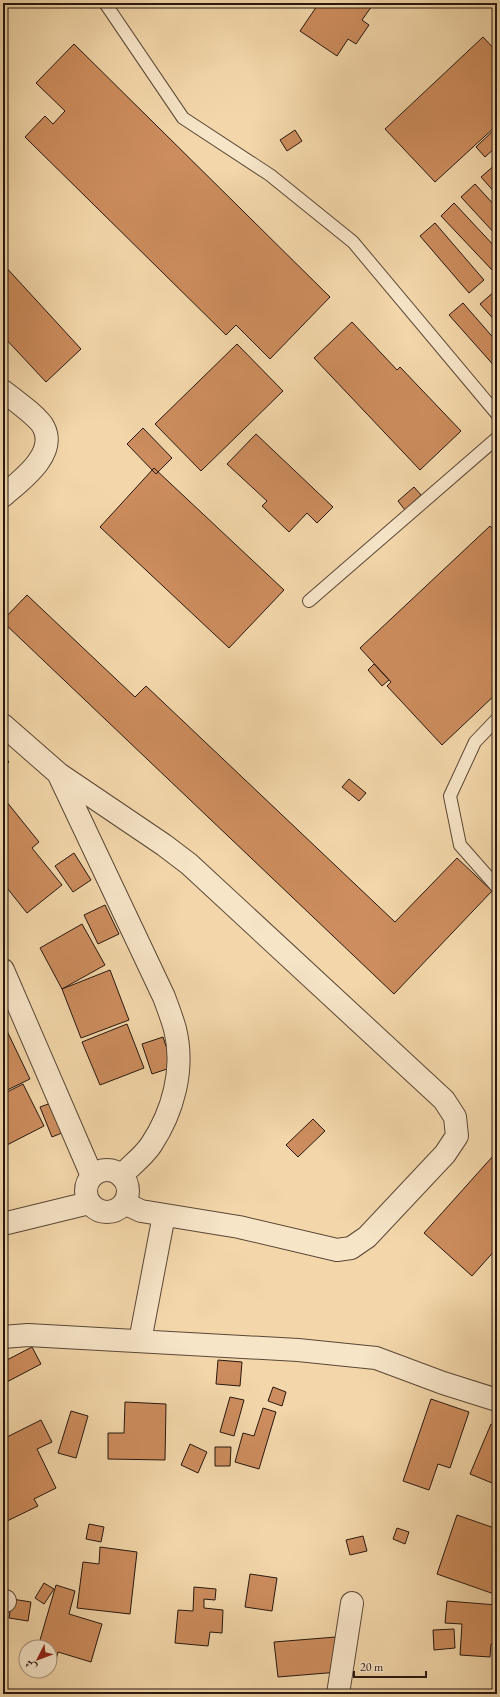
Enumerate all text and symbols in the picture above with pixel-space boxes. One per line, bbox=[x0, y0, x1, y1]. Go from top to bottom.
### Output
north arrow bbox=[18, 1639, 58, 1679]
scale bar bbox=[354, 1653, 426, 1679]
text: ش bbox=[22, 1657, 39, 1674]
text: 20 m bbox=[360, 1659, 384, 1675]

